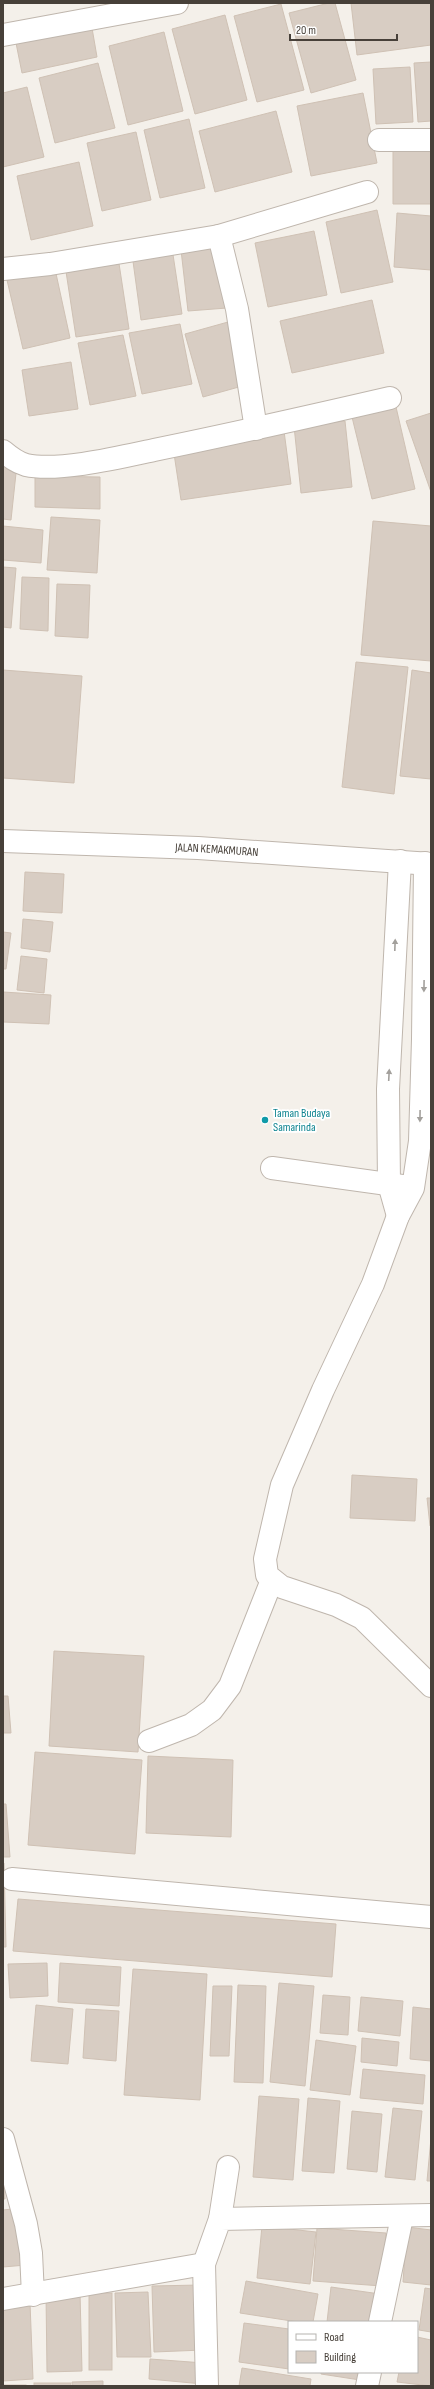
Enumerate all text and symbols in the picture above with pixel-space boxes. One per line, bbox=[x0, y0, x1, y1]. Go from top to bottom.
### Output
scale bar bbox=[290, 16, 397, 42]
text: 20 m bbox=[296, 23, 316, 38]
street label: JALAN KEMAKMURAN bbox=[174, 840, 259, 860]
one-way arrow bbox=[391, 939, 398, 951]
one-way arrow bbox=[421, 980, 427, 993]
one-way arrow bbox=[385, 1069, 392, 1081]
place label: Taman Budaya Samarinda bbox=[273, 1106, 330, 1135]
one-way arrow bbox=[417, 1110, 423, 1123]
marker: Taman Budaya Samarinda bbox=[260, 1115, 270, 1125]
legend bbox=[288, 2321, 418, 2373]
text: Road bbox=[324, 2330, 344, 2345]
text: Building bbox=[324, 2350, 356, 2365]

